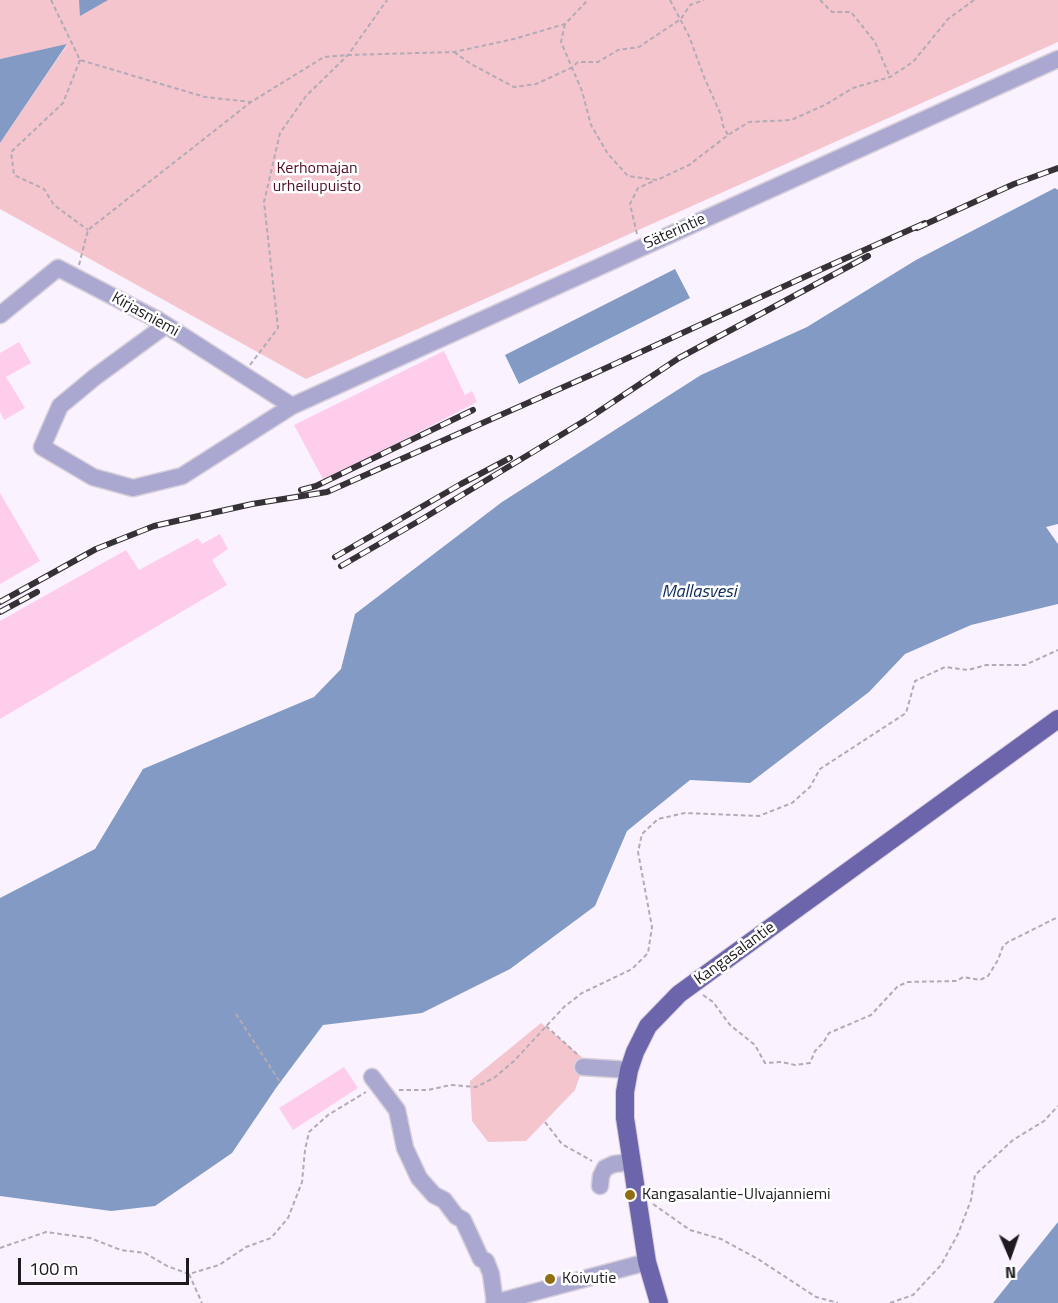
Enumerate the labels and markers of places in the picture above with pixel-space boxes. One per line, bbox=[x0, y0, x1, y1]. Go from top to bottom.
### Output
place label: Kangasalantie-Ulvajanniemi bbox=[642, 1185, 831, 1205]
marker: Kangasalantie-Ulvajanniemi bbox=[623, 1188, 637, 1202]
place label: Koivutie bbox=[562, 1269, 616, 1289]
marker: Koivutie bbox=[543, 1272, 557, 1286]

